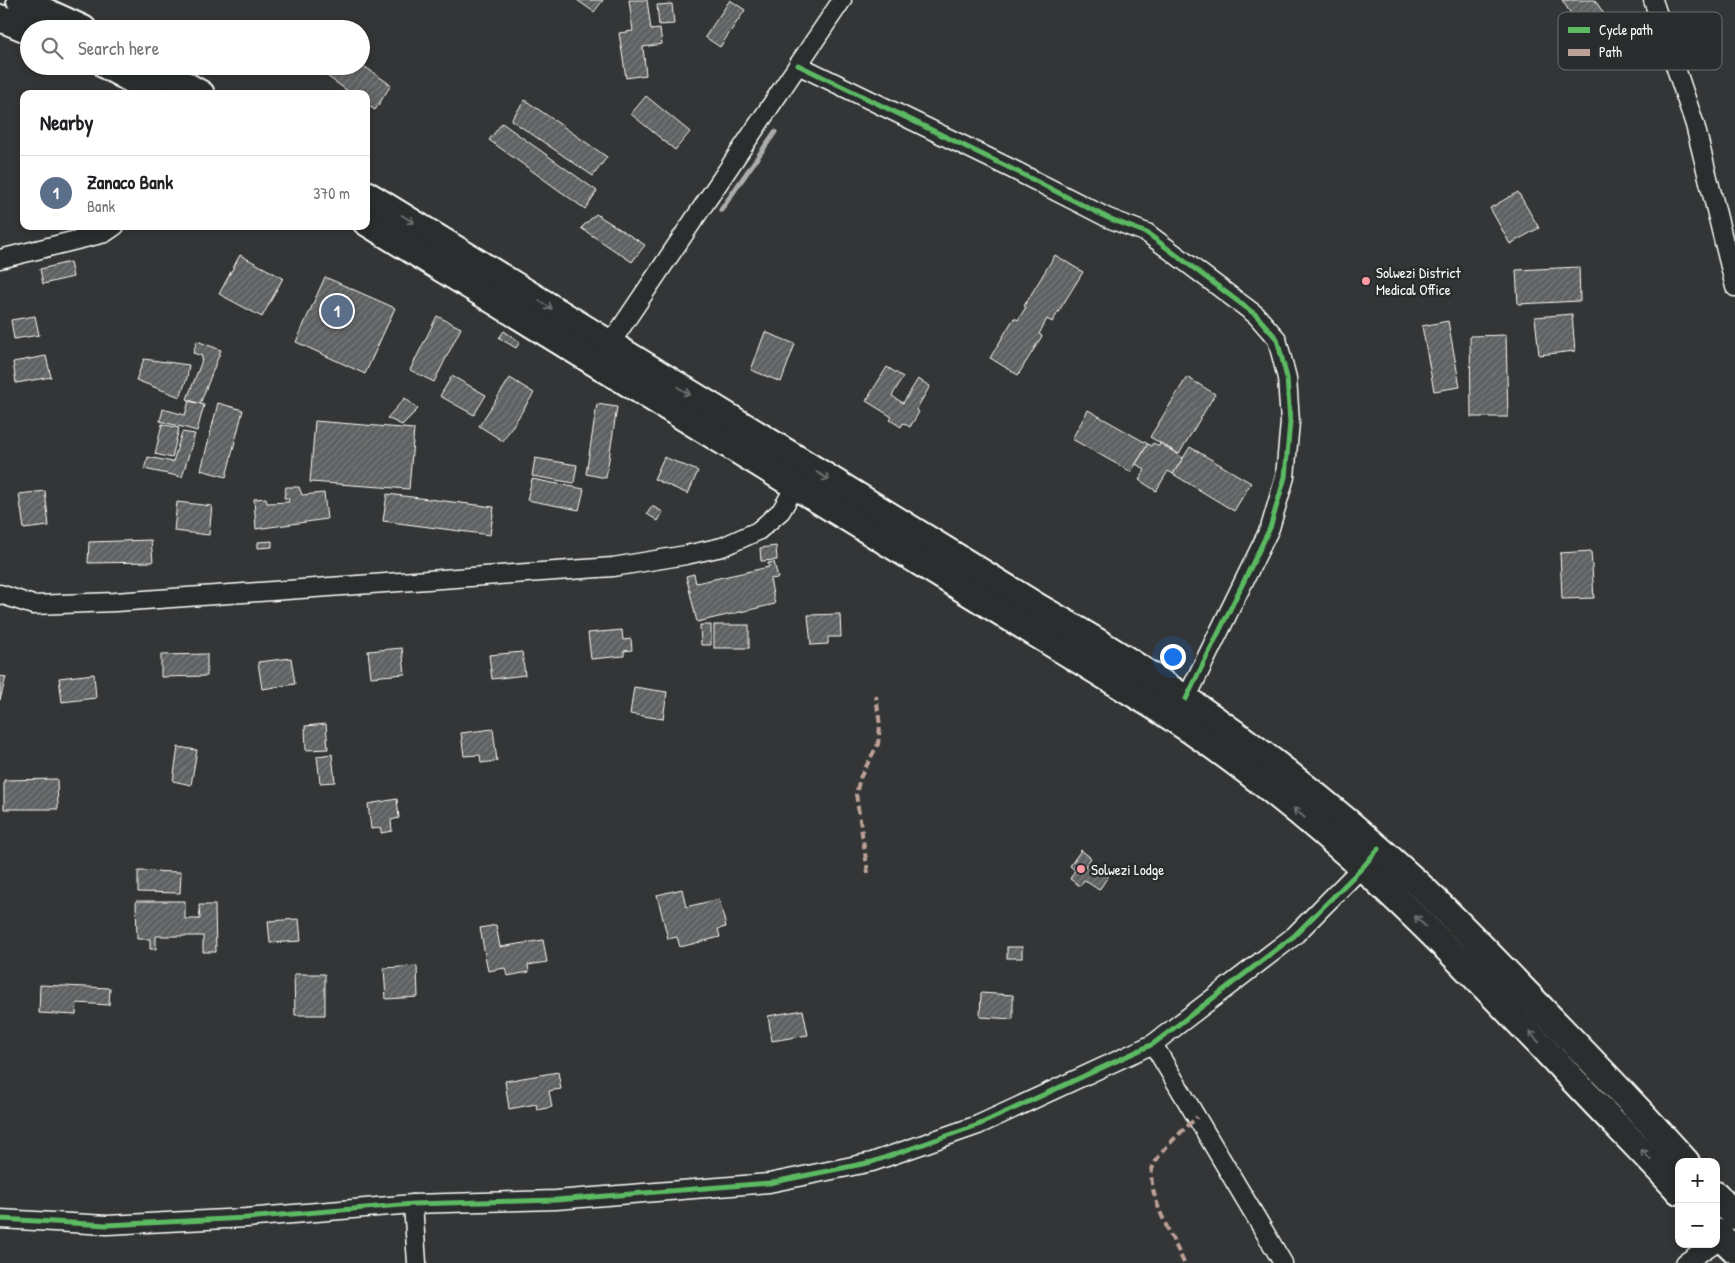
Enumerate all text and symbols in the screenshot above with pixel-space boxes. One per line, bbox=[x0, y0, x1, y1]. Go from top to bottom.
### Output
legend bbox=[1558, 12, 1722, 70]
search box bbox=[20, 20, 370, 75]
text: Cycle path bbox=[1599, 20, 1653, 40]
icon: search bbox=[38, 34, 66, 62]
text: Search here bbox=[78, 35, 159, 61]
text: Path bbox=[1599, 42, 1622, 61]
text: Nearby bbox=[40, 108, 93, 137]
text: Zanaco Bank bbox=[87, 169, 173, 195]
text: 1 bbox=[53, 182, 59, 204]
text: 370 m bbox=[313, 182, 350, 204]
text: Bank bbox=[87, 195, 115, 217]
one-way arrow bbox=[400, 215, 414, 225]
place label: Solwezi District Medical Office bbox=[1376, 262, 1461, 300]
marker: Solwezi District Medical Office bbox=[1360, 275, 1372, 287]
pin: 1 bbox=[321, 292, 353, 330]
one-way arrow bbox=[539, 299, 553, 310]
one-way arrow bbox=[676, 386, 690, 396]
one-way arrow bbox=[815, 471, 829, 481]
your location bbox=[1160, 644, 1186, 670]
one-way arrow bbox=[1292, 808, 1305, 819]
place label: Solwezi Lodge bbox=[1091, 859, 1164, 880]
marker: Solwezi Lodge bbox=[1075, 863, 1087, 875]
one-way arrow bbox=[1414, 915, 1427, 927]
one-way arrow bbox=[1528, 1031, 1540, 1044]
one-way arrow bbox=[1640, 1149, 1652, 1161]
map controls bbox=[1675, 1158, 1720, 1248]
button: + bbox=[1675, 1158, 1720, 1203]
button: − bbox=[1675, 1203, 1720, 1248]

